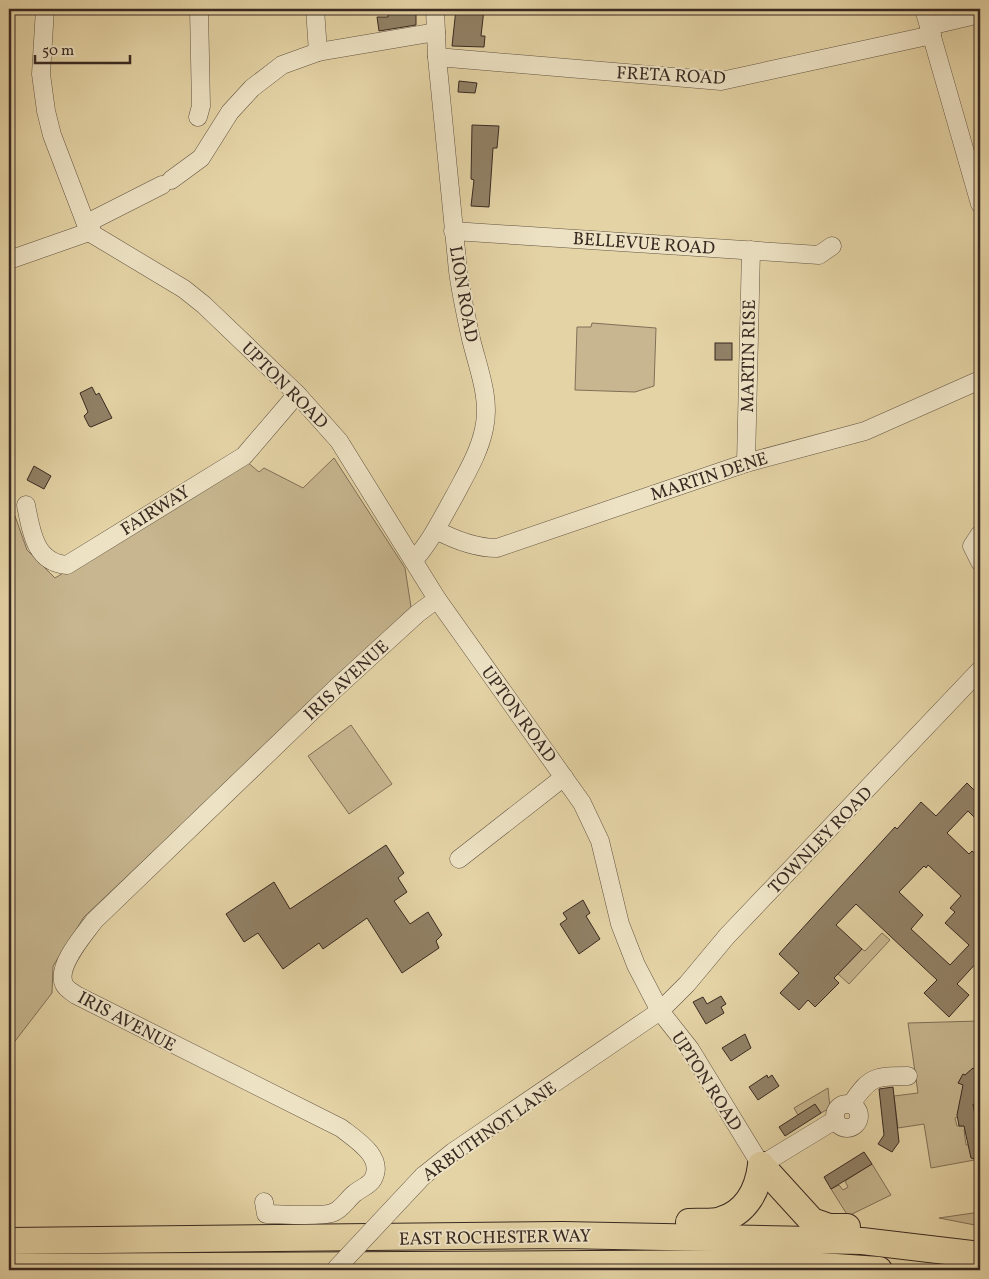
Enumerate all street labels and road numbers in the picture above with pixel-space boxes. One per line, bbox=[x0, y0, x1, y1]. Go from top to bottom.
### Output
street label: FRETA ROAD bbox=[616, 61, 726, 92]
street label: BELLEVUE ROAD bbox=[572, 227, 716, 262]
street label: LION ROAD bbox=[442, 244, 483, 344]
street label: MARTIN RISE bbox=[736, 299, 763, 413]
street label: UPTON ROAD bbox=[235, 337, 333, 435]
street label: MARTIN DENE bbox=[648, 447, 772, 508]
street label: FAIRWAY bbox=[116, 480, 195, 543]
street label: IRIS AVENUE bbox=[299, 635, 395, 727]
street label: UPTON ROAD bbox=[474, 661, 561, 768]
street label: TOWNLEY ROAD bbox=[763, 782, 879, 900]
street label: IRIS AVENUE bbox=[73, 986, 180, 1059]
street label: UPTON ROAD bbox=[664, 1027, 747, 1136]
street label: ARBUTHNOT LANE bbox=[418, 1076, 562, 1188]
street label: EAST ROCHESTER WAY bbox=[399, 1224, 591, 1253]

